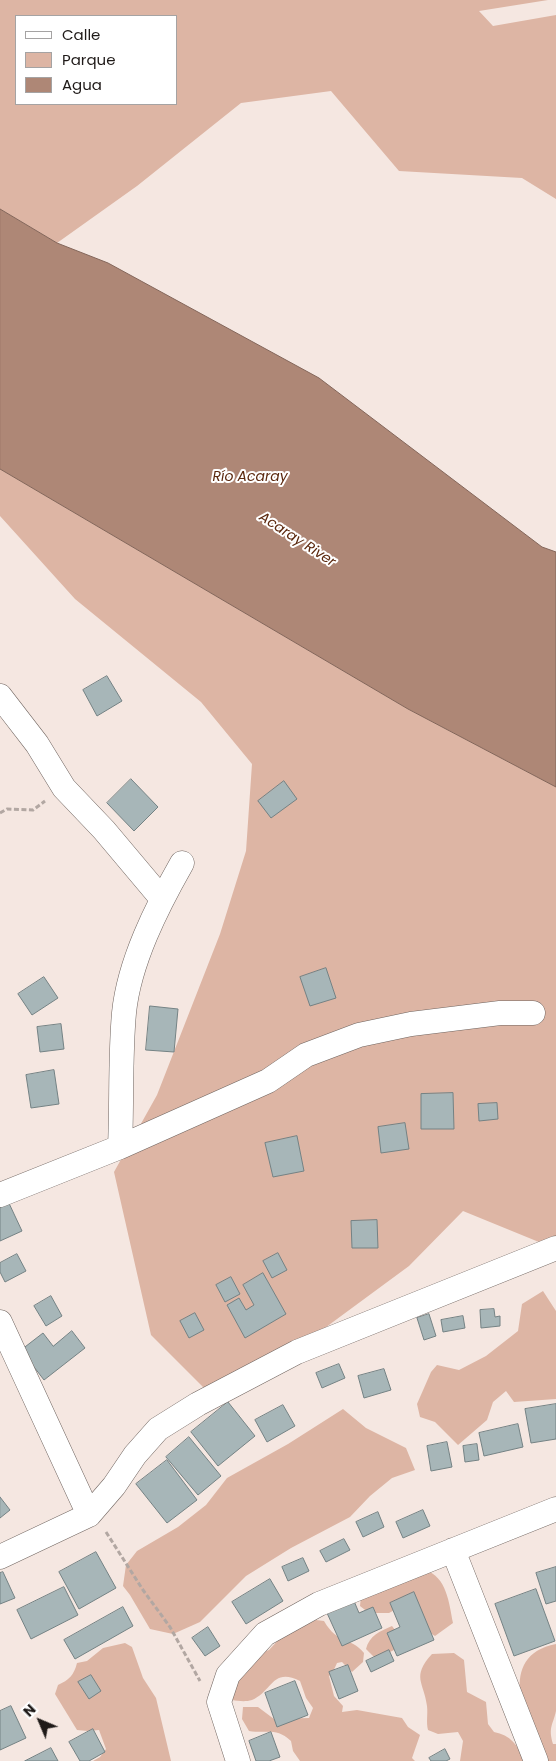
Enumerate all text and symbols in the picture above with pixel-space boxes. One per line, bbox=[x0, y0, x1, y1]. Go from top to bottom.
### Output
legend bbox=[15, 15, 178, 105]
text: Calle bbox=[62, 24, 100, 45]
text: Parque bbox=[62, 49, 115, 70]
text: Agua bbox=[62, 74, 102, 95]
water label: Río Acaray bbox=[212, 469, 288, 485]
water label: Acaray River bbox=[256, 509, 338, 571]
north arrow bbox=[15, 1696, 65, 1746]
text: N bbox=[19, 1700, 40, 1721]

